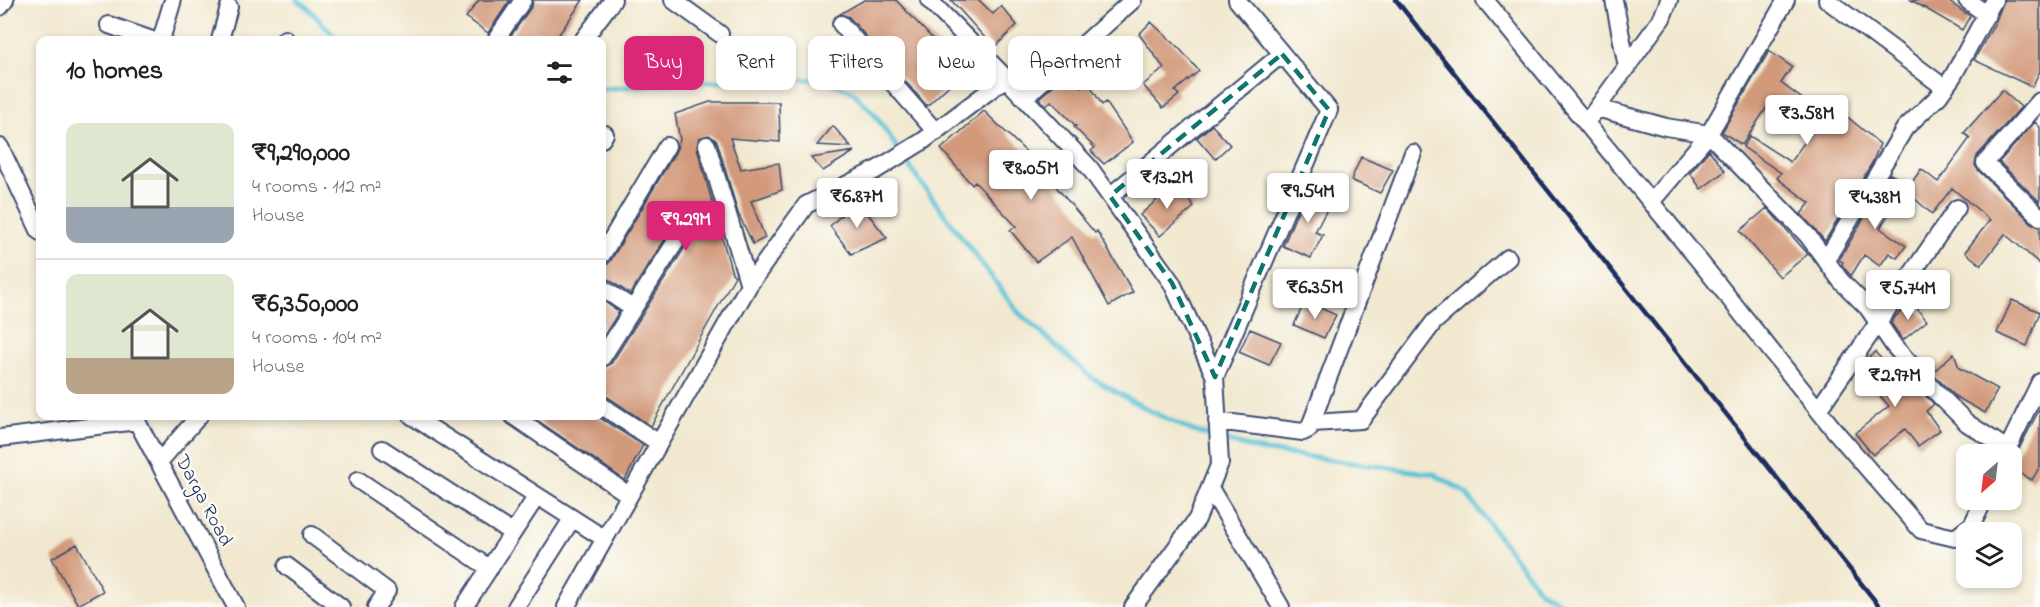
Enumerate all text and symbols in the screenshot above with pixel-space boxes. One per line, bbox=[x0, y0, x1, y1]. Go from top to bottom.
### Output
chip: Buy bbox=[624, 36, 704, 90]
chip: Rent bbox=[716, 36, 796, 90]
chip: Filters bbox=[808, 36, 905, 90]
chip: New bbox=[917, 36, 996, 90]
chip: Apartment bbox=[1008, 36, 1143, 90]
text: 10 homes bbox=[66, 53, 163, 91]
icon: filters bbox=[543, 56, 576, 89]
pin: ₹3.58M bbox=[1758, 95, 1856, 146]
text: ₹3.58M bbox=[1779, 100, 1835, 129]
text: ₹9,290,000 bbox=[252, 135, 350, 173]
icon: home bbox=[114, 147, 186, 219]
pin: ₹8.05M bbox=[982, 150, 1080, 201]
text: ₹8.05M bbox=[1003, 155, 1059, 184]
pin: ₹13.2M bbox=[1118, 159, 1216, 210]
text: ₹13.2M bbox=[1141, 164, 1193, 193]
text: 4 rooms · 112 m² bbox=[252, 173, 381, 202]
pin: ₹9.54M bbox=[1259, 173, 1357, 224]
pin: ₹6.87M bbox=[808, 178, 906, 229]
text: ₹9.54M bbox=[1281, 178, 1335, 207]
pin: ₹4.38M bbox=[1826, 179, 1924, 230]
text: ₹6.87M bbox=[831, 183, 883, 212]
text: ₹4.38M bbox=[1849, 184, 1901, 213]
pin: ₹9.29M bbox=[637, 201, 735, 252]
text: House bbox=[252, 202, 305, 231]
text: ₹9.29M bbox=[661, 206, 711, 235]
pin: ₹6.35M bbox=[1266, 269, 1364, 320]
pin: ₹5.74M bbox=[1859, 270, 1957, 321]
text: ₹6.35M bbox=[1287, 274, 1343, 303]
text: ₹5.74M bbox=[1880, 275, 1936, 304]
text: ₹6,350,000 bbox=[252, 286, 359, 324]
icon: home bbox=[114, 298, 186, 370]
text: 4 rooms · 104 m² bbox=[252, 324, 382, 353]
text: House bbox=[252, 353, 305, 382]
pin: ₹2.97M bbox=[1846, 357, 1944, 408]
text: ₹2.97M bbox=[1869, 362, 1921, 391]
north arrow bbox=[1956, 444, 2022, 510]
map controls bbox=[1956, 444, 2022, 588]
street label: Darga Road bbox=[165, 449, 239, 552]
button: layers bbox=[1956, 522, 2022, 588]

